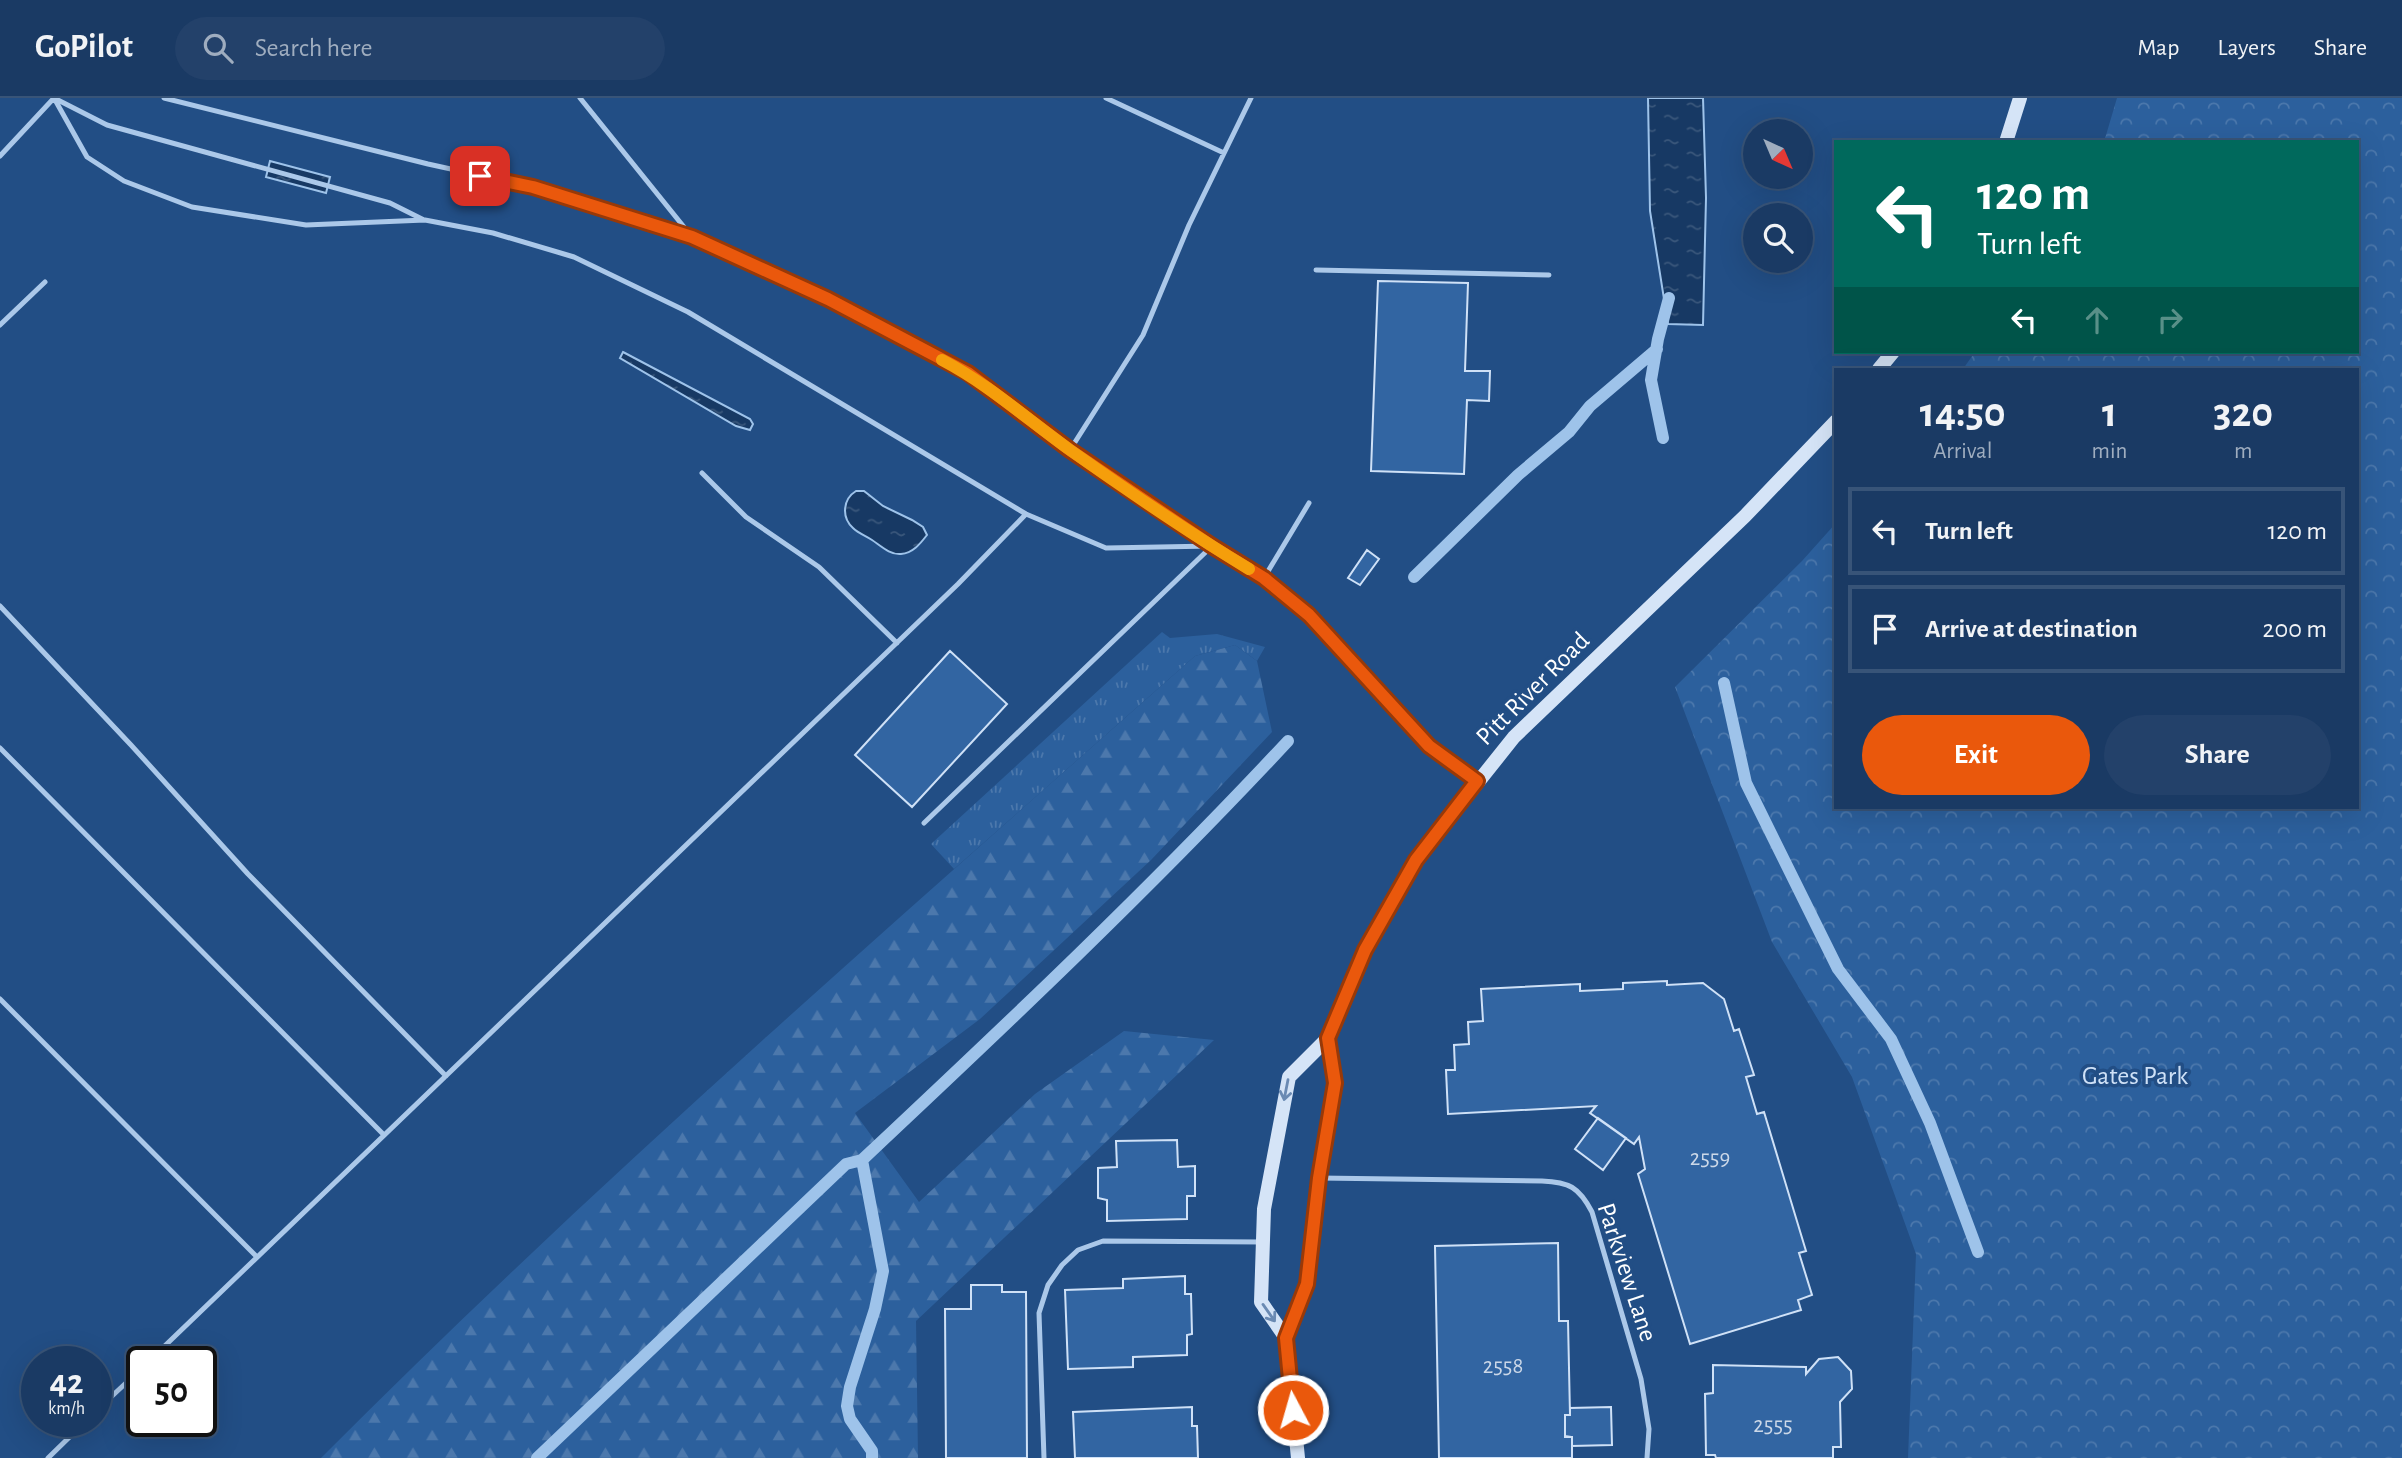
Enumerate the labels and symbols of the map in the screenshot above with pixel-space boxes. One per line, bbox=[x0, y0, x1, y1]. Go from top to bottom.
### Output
north arrow bbox=[1743, 119, 1813, 189]
pin bbox=[450, 146, 510, 206]
street label: Pitt River Road bbox=[1471, 627, 1594, 750]
park label: Gates Park bbox=[2082, 1063, 2188, 1089]
one-way arrow bbox=[1279, 1078, 1293, 1101]
house number: 2559 bbox=[1690, 1147, 1730, 1170]
street label: Parkview Lane bbox=[1592, 1200, 1662, 1345]
one-way arrow bbox=[1262, 1303, 1276, 1322]
speed limit sign: 50 bbox=[126, 1346, 217, 1437]
house number: 2558 bbox=[1483, 1355, 1523, 1378]
position arrow bbox=[1256, 1373, 1330, 1447]
house number: 2555 bbox=[1753, 1414, 1793, 1437]

